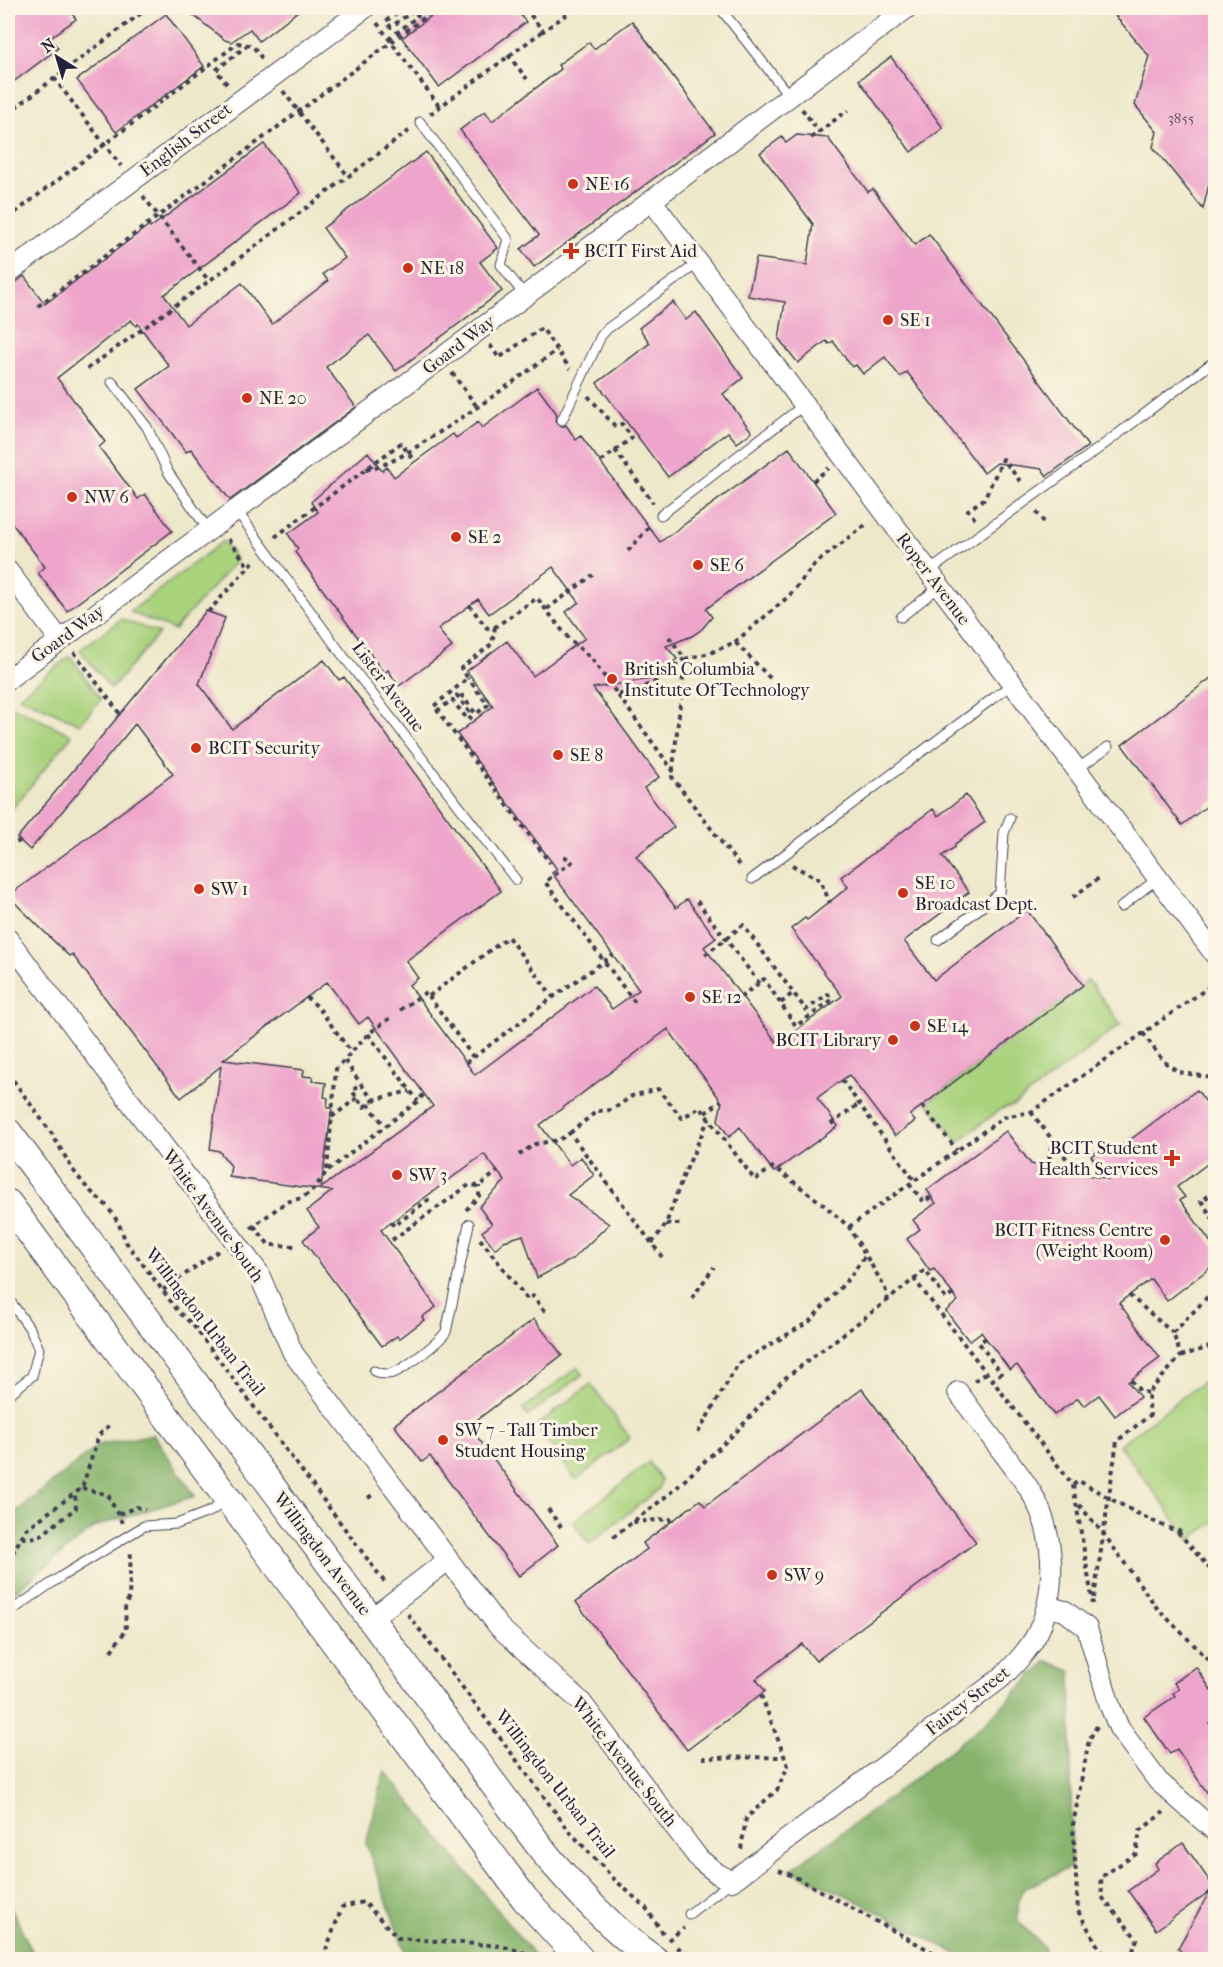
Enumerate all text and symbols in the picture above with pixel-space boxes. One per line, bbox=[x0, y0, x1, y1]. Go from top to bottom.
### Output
north arrow bbox=[27, 27, 87, 87]
text: N bbox=[38, 34, 60, 57]
street label: English Street bbox=[136, 98, 236, 181]
house number: 3855 bbox=[1168, 109, 1194, 127]
place label: NE 16 bbox=[585, 174, 630, 195]
marker: NE 16 bbox=[566, 177, 580, 191]
place label: BCIT First Aid bbox=[584, 241, 697, 262]
marker: BCIT First Aid bbox=[562, 242, 580, 260]
place label: NE 18 bbox=[420, 258, 464, 279]
marker: NE 18 bbox=[401, 261, 415, 275]
street label: Goard Way bbox=[419, 310, 501, 379]
place label: SE 1 bbox=[900, 310, 931, 331]
marker: SE 1 bbox=[881, 313, 895, 327]
place label: NE 20 bbox=[259, 388, 307, 409]
marker: NE 20 bbox=[240, 391, 254, 405]
place label: NW 6 bbox=[84, 487, 129, 508]
marker: NW 6 bbox=[65, 490, 79, 504]
place label: SE 2 bbox=[468, 527, 501, 548]
street label: Roper Avenue bbox=[891, 529, 975, 629]
marker: SE 2 bbox=[449, 530, 463, 544]
place label: SE 6 bbox=[710, 555, 744, 576]
marker: SE 6 bbox=[691, 558, 705, 572]
street label: Goard Way bbox=[27, 600, 110, 668]
street label: Lister Avenue bbox=[347, 638, 429, 736]
place label: British Columbia Institute Of Technology bbox=[624, 659, 811, 701]
marker: British Columbia Institute Of Technology bbox=[605, 672, 619, 686]
place label: BCIT Security bbox=[208, 738, 321, 759]
marker: BCIT Security bbox=[189, 741, 203, 755]
place label: SE 8 bbox=[570, 745, 603, 766]
marker: SE 8 bbox=[551, 748, 565, 762]
place label: SE 10 Broadcast Dept. bbox=[915, 873, 1037, 915]
place label: SW 1 bbox=[211, 879, 248, 900]
marker: SW 1 bbox=[192, 882, 206, 896]
marker: SE 10 Broadcast Dept. bbox=[896, 886, 910, 900]
place label: SE 12 bbox=[702, 987, 742, 1008]
marker: SE 12 bbox=[683, 990, 697, 1004]
place label: SE 14 bbox=[927, 1016, 969, 1037]
marker: SE 14 bbox=[908, 1019, 922, 1033]
place label: BCIT Library bbox=[776, 1030, 882, 1051]
marker: BCIT Library bbox=[886, 1033, 900, 1047]
place label: BCIT Student Health Services bbox=[1038, 1138, 1159, 1180]
street label: White Avenue South bbox=[157, 1145, 268, 1287]
marker: BCIT Student Health Services bbox=[1163, 1149, 1181, 1167]
place label: SW 3 bbox=[409, 1165, 447, 1186]
marker: SW 3 bbox=[390, 1168, 404, 1182]
place label: BCIT Fitness Centre (Weight Room) bbox=[994, 1220, 1153, 1262]
marker: BCIT Fitness Centre (Weight Room) bbox=[1158, 1233, 1172, 1247]
street label: Willingdon Urban Trail bbox=[140, 1243, 269, 1400]
place label: SW 7 - Tall Timber Student Housing bbox=[455, 1420, 598, 1462]
marker: SW 7 - Tall Timber Student Housing bbox=[436, 1433, 450, 1447]
street label: Willingdon Avenue bbox=[268, 1487, 375, 1620]
place label: SW 9 bbox=[784, 1565, 824, 1586]
marker: SW 9 bbox=[765, 1568, 779, 1582]
street label: Fairey Street bbox=[922, 1661, 1014, 1740]
street label: White Avenue South bbox=[566, 1692, 681, 1831]
street label: Willingdon Urban Trail bbox=[490, 1705, 619, 1862]

